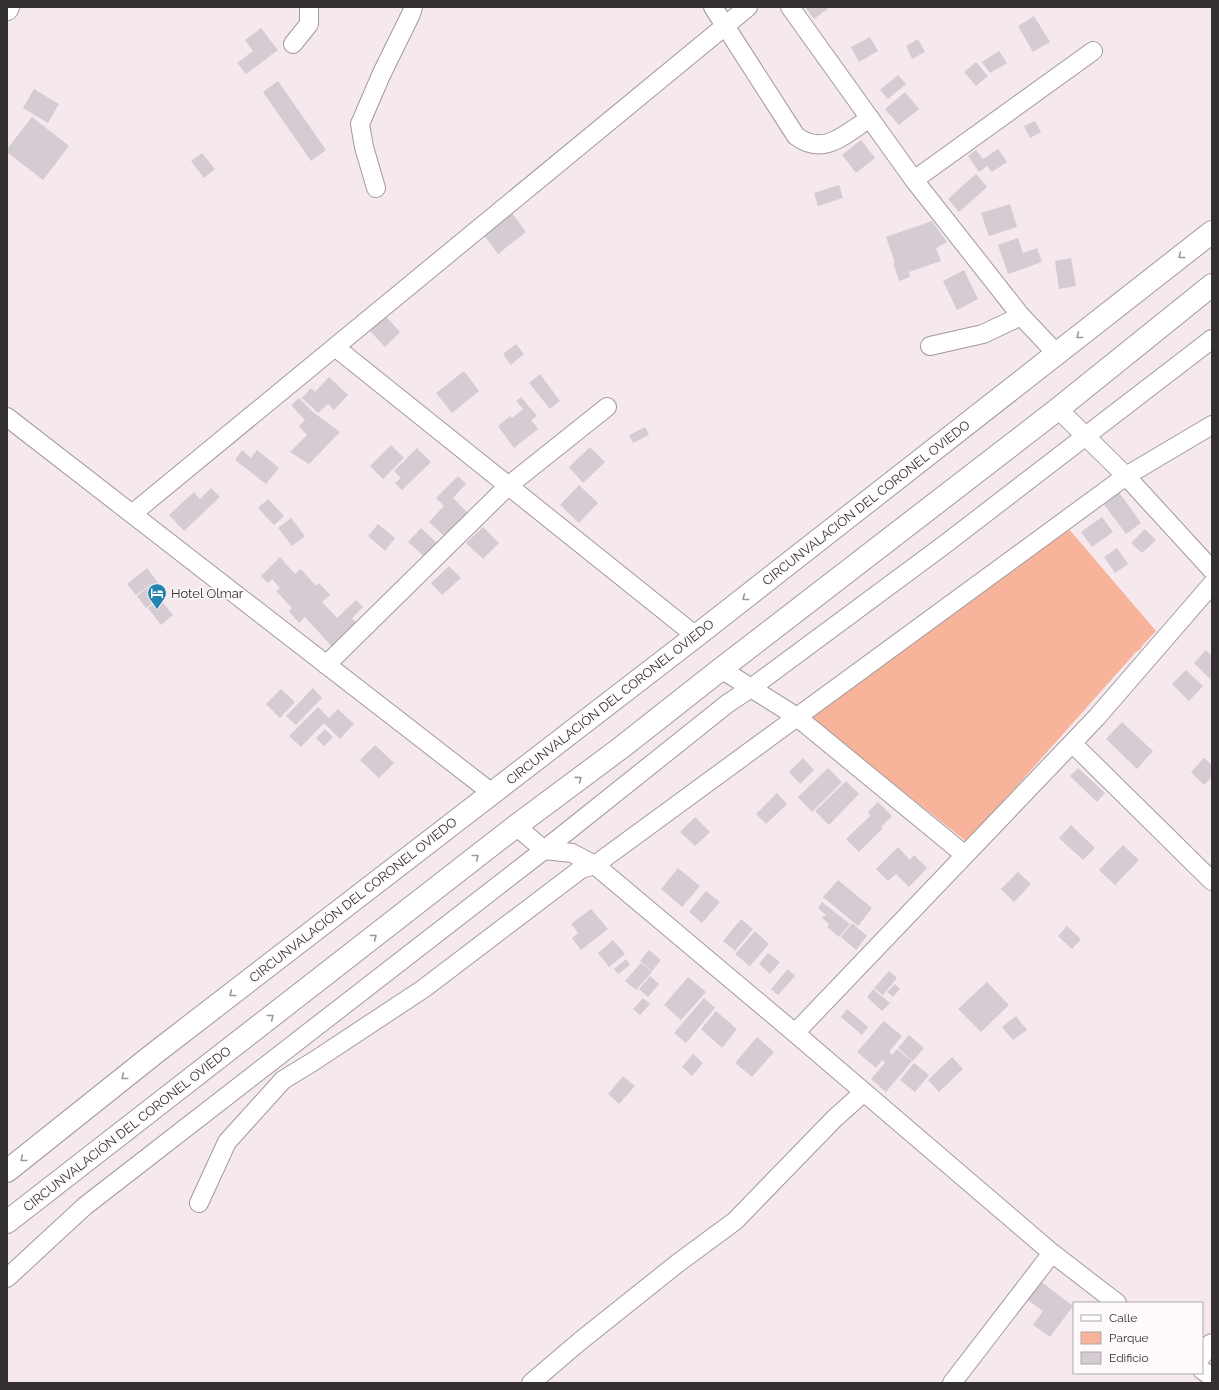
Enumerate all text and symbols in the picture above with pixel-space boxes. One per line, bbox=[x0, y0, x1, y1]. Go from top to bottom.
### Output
one-way arrow bbox=[1179, 251, 1186, 258]
one-way arrow bbox=[1077, 332, 1084, 339]
street label: CIRCUNVALACIÓN DEL CORONEL OVIEDO bbox=[759, 417, 973, 589]
hotel icon: Hotel Olmar bbox=[146, 582, 168, 610]
place label: Hotel Olmar bbox=[171, 586, 244, 601]
one-way arrow bbox=[743, 593, 750, 600]
street label: CIRCUNVALACIÓN DEL CORONEL OVIEDO bbox=[503, 616, 717, 788]
one-way arrow bbox=[575, 776, 582, 783]
street label: CIRCUNVALACIÓN DEL CORONEL OVIEDO bbox=[246, 814, 460, 986]
one-way arrow bbox=[472, 855, 479, 862]
one-way arrow bbox=[369, 935, 376, 942]
one-way arrow bbox=[230, 989, 237, 996]
one-way arrow bbox=[267, 1015, 274, 1022]
street label: CIRCUNVALACIÓN DEL CORONEL OVIEDO bbox=[20, 1043, 234, 1215]
one-way arrow bbox=[122, 1073, 129, 1080]
one-way arrow bbox=[20, 1154, 27, 1161]
legend bbox=[1073, 1302, 1203, 1374]
text: Calle bbox=[1109, 1311, 1137, 1325]
text: Parque bbox=[1109, 1331, 1149, 1345]
text: Edificio bbox=[1109, 1351, 1149, 1365]

